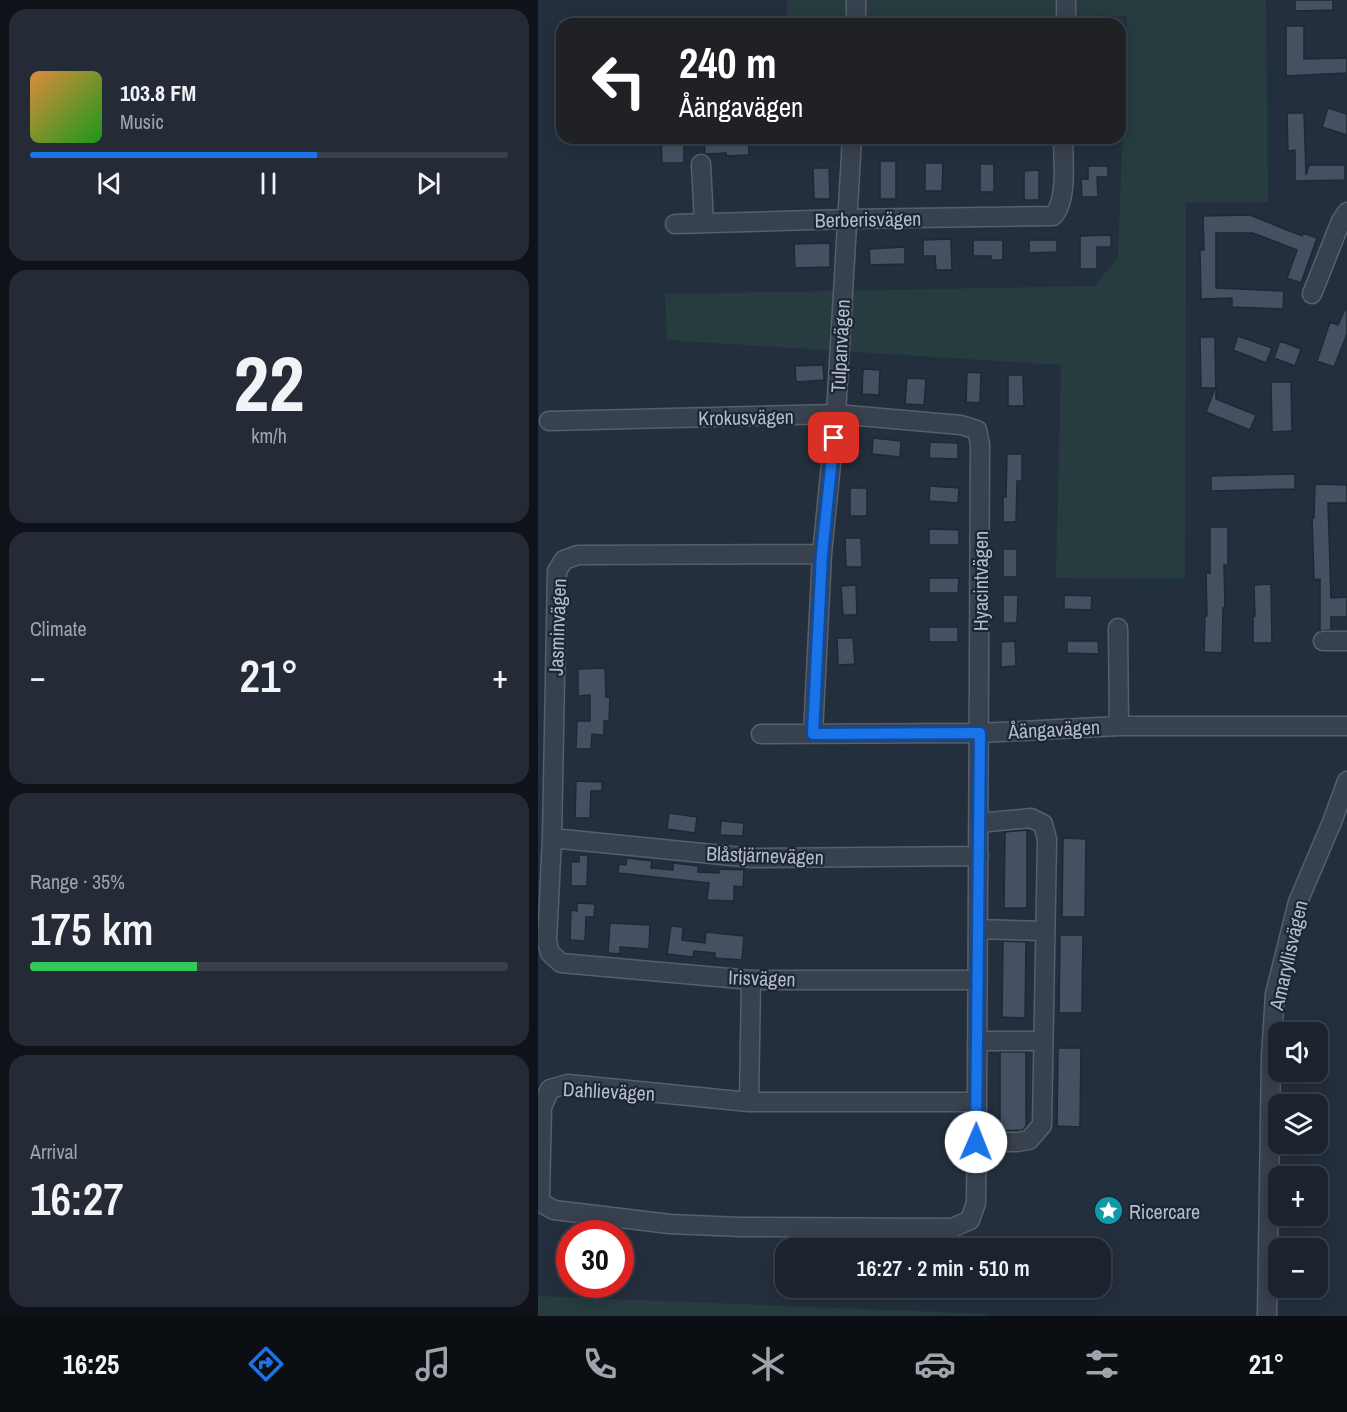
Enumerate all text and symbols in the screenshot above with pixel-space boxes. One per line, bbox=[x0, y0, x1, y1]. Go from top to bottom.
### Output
text: 240 m bbox=[679, 35, 777, 91]
icon: left bbox=[580, 42, 658, 120]
text: 103.8 FM bbox=[120, 78, 196, 108]
text: Åängavägen bbox=[679, 89, 803, 125]
text: Music bbox=[120, 108, 164, 135]
icon: previous bbox=[93, 167, 126, 200]
icon: pause bbox=[252, 167, 285, 200]
icon: next bbox=[412, 167, 445, 200]
street label: Berberisvägen bbox=[814, 205, 922, 233]
street label: Tulpanvägen bbox=[824, 299, 856, 393]
text: 22 bbox=[233, 330, 305, 435]
street label: Krokusvägen bbox=[698, 403, 794, 431]
pin bbox=[808, 412, 859, 463]
icon: arrive bbox=[817, 421, 850, 454]
text: km/h bbox=[251, 422, 287, 449]
street label: Hyacintvägen bbox=[967, 531, 994, 631]
street label: Jasminvägen bbox=[542, 578, 572, 676]
text: Climate bbox=[30, 615, 87, 642]
text: 21° bbox=[239, 645, 299, 706]
text: − bbox=[30, 654, 46, 698]
text: + bbox=[492, 654, 508, 698]
street label: Åängavägen bbox=[1006, 713, 1101, 745]
street label: Blåstjärnevägen bbox=[706, 839, 824, 871]
text: Range · 35% bbox=[30, 868, 125, 895]
street label: Amaryllisvägen bbox=[1262, 897, 1314, 1014]
text: 175 km bbox=[30, 898, 154, 959]
street label: Irisvägen bbox=[728, 963, 796, 993]
map controls bbox=[1268, 1022, 1328, 1298]
button: sound bbox=[1268, 1022, 1328, 1082]
street label: Dahlievägen bbox=[562, 1075, 656, 1107]
button: layers bbox=[1268, 1094, 1328, 1154]
position arrow bbox=[944, 1110, 1008, 1174]
text: Arrival bbox=[30, 1138, 77, 1165]
button: + bbox=[1268, 1166, 1328, 1226]
text: 16:27 bbox=[30, 1168, 124, 1229]
place icon: Ricercare bbox=[1092, 1195, 1124, 1227]
place label: Ricercare bbox=[1129, 1198, 1200, 1225]
speed limit sign: 30 bbox=[556, 1220, 634, 1298]
button: − bbox=[1268, 1238, 1328, 1298]
text: 16:27 · 2 min · 510 m bbox=[856, 1253, 1030, 1283]
icon: directions bbox=[245, 1343, 287, 1385]
icon: music bbox=[412, 1343, 454, 1385]
icon: phone bbox=[579, 1343, 621, 1385]
icon: climate bbox=[747, 1343, 789, 1385]
icon: car bbox=[914, 1343, 956, 1385]
icon: filters bbox=[1081, 1343, 1123, 1385]
text: 16:25 bbox=[63, 1346, 119, 1382]
text: 21° bbox=[1249, 1346, 1284, 1382]

